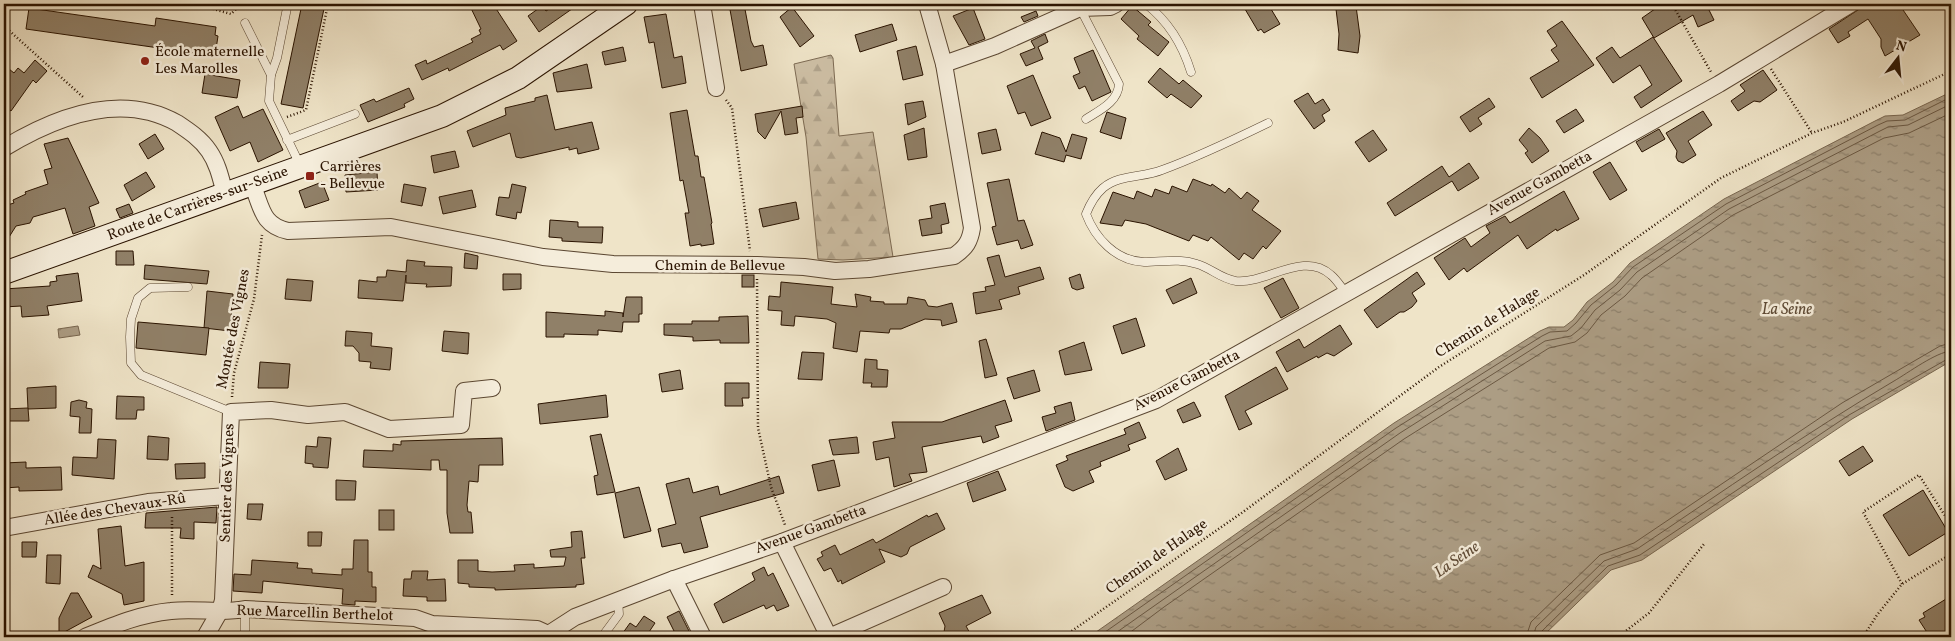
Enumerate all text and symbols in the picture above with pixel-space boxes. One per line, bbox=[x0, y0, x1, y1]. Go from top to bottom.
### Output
north arrow bbox=[1872, 32, 1922, 82]
text: N bbox=[1894, 36, 1909, 57]
place label: École maternelle Les Marolles bbox=[155, 42, 264, 80]
marker: École maternelle Les Marolles bbox=[139, 55, 151, 67]
street label: Avenue Gambetta bbox=[1484, 146, 1596, 222]
place label: Carrières - Bellevue bbox=[320, 157, 385, 195]
street label: Route de Carrières-sur-Seine bbox=[105, 161, 291, 247]
marker: Carrières - Bellevue bbox=[304, 170, 316, 182]
street label: Chemin de Bellevue bbox=[655, 256, 785, 277]
street label: Montée des Vignes bbox=[212, 267, 256, 391]
street label: Chemin de Halage bbox=[1432, 282, 1544, 364]
water label: La Seine bbox=[1762, 299, 1812, 321]
street label: Avenue Gambetta bbox=[1130, 345, 1244, 417]
street label: Sentier des Vignes bbox=[215, 423, 241, 543]
street label: Allée des Chevaux-Rû bbox=[43, 488, 187, 532]
street label: Avenue Gambetta bbox=[752, 500, 870, 560]
street label: Chemin de Halage bbox=[1102, 514, 1212, 600]
water label: La Seine bbox=[1430, 536, 1484, 583]
street label: Rue Marcellin Berthelot bbox=[236, 601, 394, 627]

